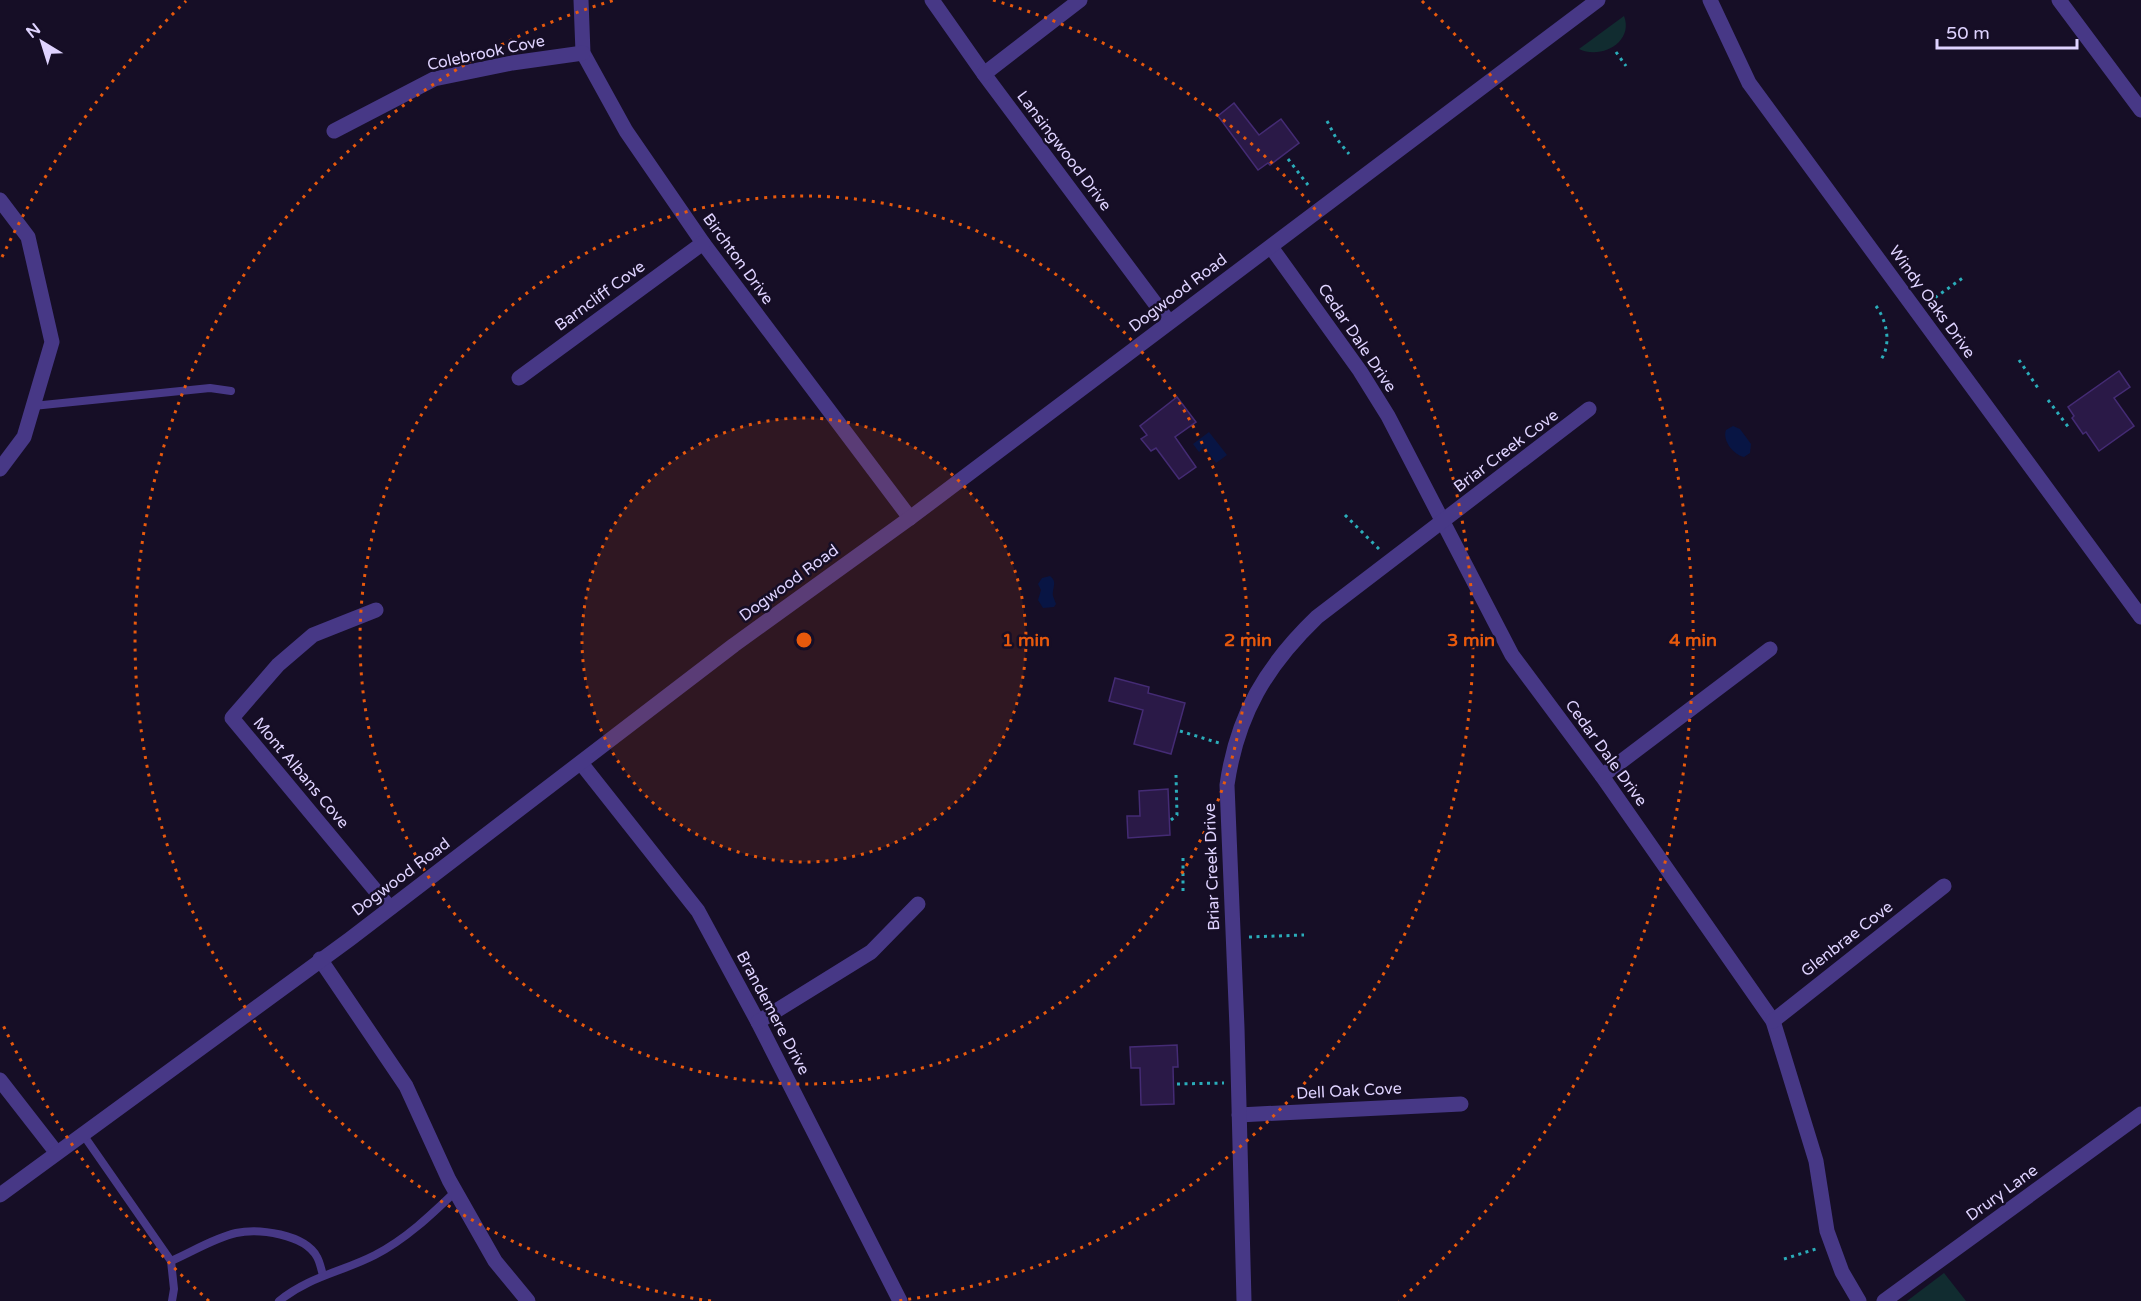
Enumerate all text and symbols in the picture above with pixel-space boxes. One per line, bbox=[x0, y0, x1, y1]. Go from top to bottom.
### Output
north arrow bbox=[12, 12, 72, 72]
scale bar bbox=[1937, 12, 2076, 50]
text: N bbox=[22, 19, 45, 43]
text: 50 m bbox=[1946, 22, 1990, 44]
street label: Colebrook Cove bbox=[425, 31, 547, 75]
street label: Lansingwood Drive bbox=[1012, 87, 1116, 215]
street label: Birchton Drive bbox=[698, 209, 778, 309]
street label: Windy Oaks Drive bbox=[1884, 242, 1980, 362]
street label: Dogwood Road bbox=[1125, 249, 1231, 337]
street label: Barncliff Cove bbox=[551, 256, 649, 336]
street label: Cedar Dale Drive bbox=[1313, 280, 1401, 396]
street label: Briar Creek Cove bbox=[1450, 405, 1562, 497]
street label: Dogwood Road bbox=[735, 540, 843, 626]
text: 1 min bbox=[1002, 629, 1050, 651]
text: 2 min bbox=[1224, 629, 1272, 651]
text: 3 min bbox=[1447, 629, 1495, 651]
text: 4 min bbox=[1669, 629, 1717, 651]
centre of rings bbox=[794, 630, 814, 650]
street label: Cedar Dale Drive bbox=[1561, 696, 1651, 810]
street label: Mont Albans Cove bbox=[249, 713, 353, 833]
street label: Briar Creek Drive bbox=[1200, 803, 1224, 931]
street label: Dogwood Road bbox=[348, 833, 454, 921]
street label: Glenbrae Cove bbox=[1797, 897, 1897, 981]
street label: Brandemere Drive bbox=[732, 948, 814, 1078]
street label: Dell Oak Cove bbox=[1296, 1078, 1402, 1104]
street label: Drury Lane bbox=[1962, 1160, 2042, 1226]

